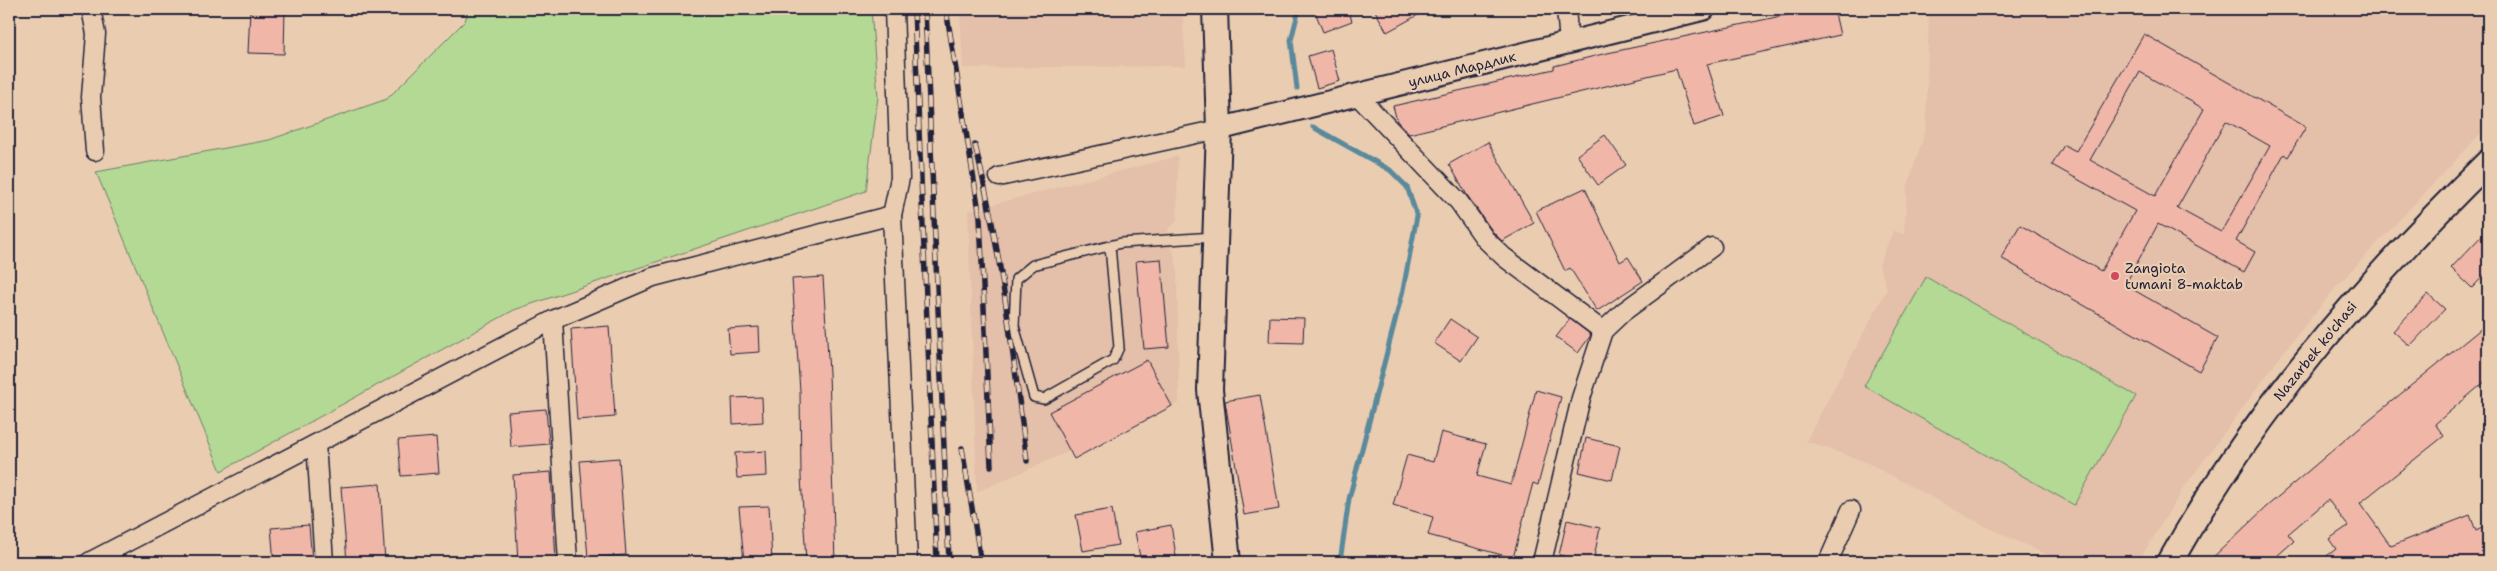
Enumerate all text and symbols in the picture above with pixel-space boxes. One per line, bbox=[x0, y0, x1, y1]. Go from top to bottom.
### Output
street label: улица Мардлик bbox=[1406, 47, 1518, 91]
place label: Zangiota tumani 8-maktab bbox=[2125, 259, 2243, 293]
marker: Zangiota tumani 8-maktab bbox=[2109, 270, 2121, 282]
street label: Nazarbek ko'chasi bbox=[2269, 298, 2361, 404]

